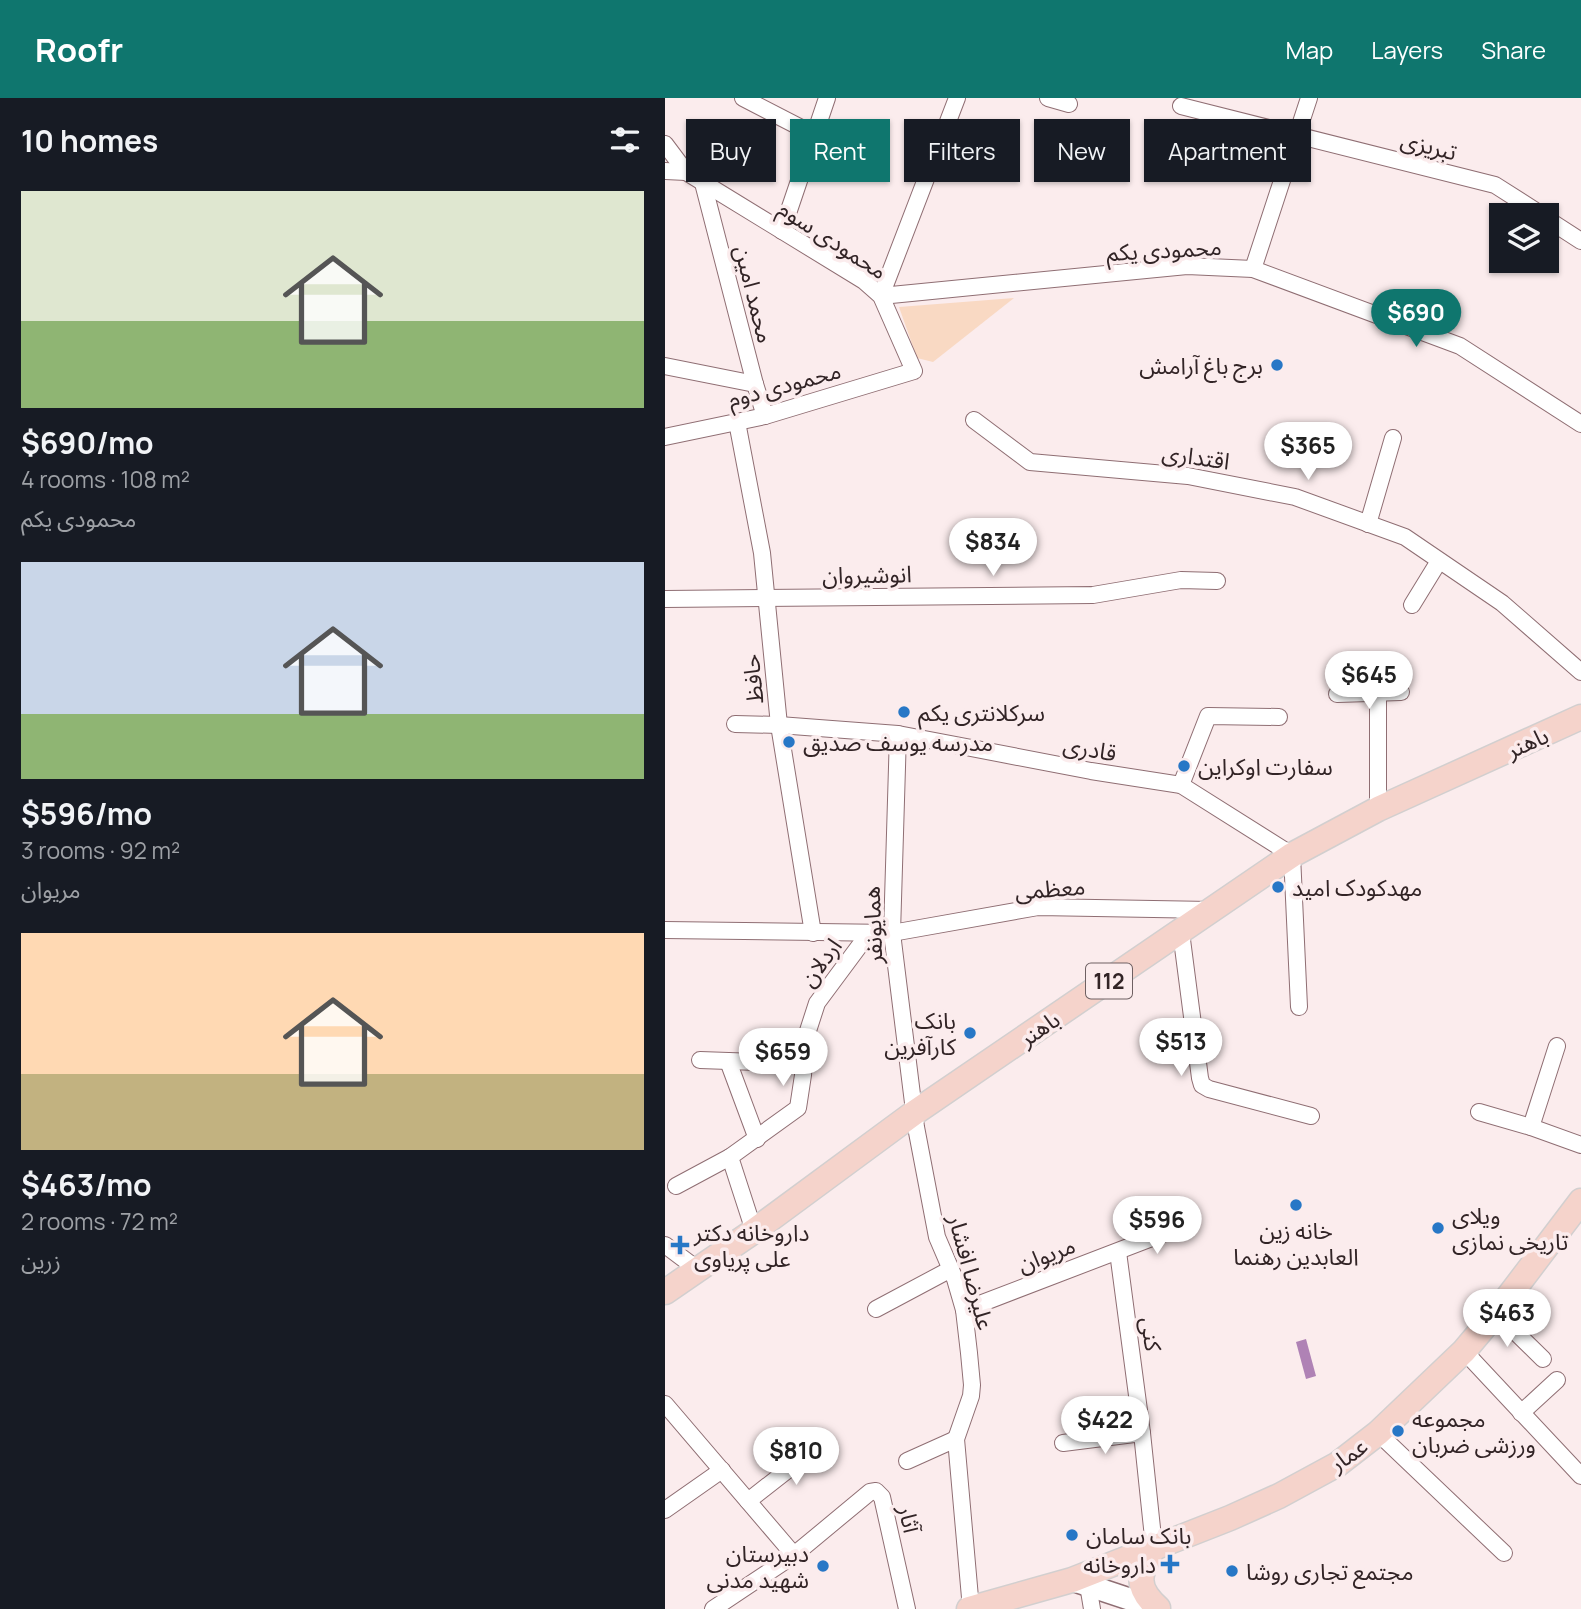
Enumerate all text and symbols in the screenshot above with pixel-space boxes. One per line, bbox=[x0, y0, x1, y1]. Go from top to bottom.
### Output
text: Roofr bbox=[35, 27, 123, 72]
text: Map bbox=[1286, 33, 1333, 66]
text: Layers bbox=[1371, 33, 1443, 66]
text: Share bbox=[1481, 33, 1546, 66]
chip: Buy bbox=[686, 119, 776, 182]
chip: Rent bbox=[790, 119, 890, 182]
chip: Filters bbox=[904, 119, 1020, 182]
chip: New bbox=[1034, 119, 1130, 182]
chip: Apartment bbox=[1144, 119, 1311, 182]
text: 10 homes bbox=[21, 120, 158, 161]
icon: filters bbox=[606, 121, 644, 159]
street label: تبریزی bbox=[1398, 123, 1461, 167]
street label: محمودی سوم bbox=[771, 192, 894, 289]
map controls bbox=[1489, 203, 1559, 273]
button: layers bbox=[1489, 203, 1559, 273]
street label: محمودی یکم bbox=[1106, 230, 1223, 270]
icon: home bbox=[270, 237, 396, 363]
street label: محمد امین bbox=[727, 242, 783, 346]
pin: $690 bbox=[1375, 289, 1457, 349]
text: $690 bbox=[1387, 296, 1445, 328]
place label: برج باغ آرامش bbox=[1139, 349, 1263, 383]
street label: محمودی دوم bbox=[724, 353, 845, 417]
marker: برج باغ آرامش bbox=[1269, 357, 1285, 373]
text: $690/mo bbox=[21, 422, 153, 463]
pin: $365 bbox=[1267, 422, 1349, 482]
text: $365 bbox=[1280, 429, 1336, 461]
street label: اقتداری bbox=[1160, 435, 1232, 477]
text: 4 rooms · 108 m² bbox=[21, 463, 190, 495]
text: محمودی یکم bbox=[21, 502, 136, 534]
pin: $834 bbox=[952, 518, 1034, 578]
text: $834 bbox=[965, 525, 1021, 557]
street label: انوشیروان bbox=[822, 557, 912, 591]
icon: home bbox=[270, 608, 396, 734]
pin: $645 bbox=[1328, 652, 1410, 711]
street label: حافظ bbox=[734, 653, 770, 705]
text: $645 bbox=[1341, 658, 1397, 690]
place label: سرکلانتری یکم bbox=[918, 696, 1045, 730]
marker: سرکلانتری یکم bbox=[896, 704, 912, 720]
street label: باهنر bbox=[1500, 719, 1553, 766]
place label: مدرسه یوسف صدیق bbox=[803, 726, 993, 758]
street label: قادری bbox=[1061, 728, 1119, 768]
marker: مدرسه یوسف صدیق bbox=[781, 734, 797, 750]
place label: سفارت اوکراین bbox=[1198, 750, 1333, 782]
marker: سفارت اوکراین bbox=[1176, 758, 1192, 774]
text: $596/mo bbox=[21, 793, 152, 834]
text: 3 rooms · 92 m² bbox=[21, 834, 180, 866]
street label: معظمی bbox=[1014, 870, 1086, 906]
place label: مهدکودک امید bbox=[1292, 871, 1422, 903]
text: مریوان bbox=[21, 873, 80, 905]
marker: مهدکودک امید bbox=[1270, 879, 1286, 895]
street label: همایونفر bbox=[855, 886, 889, 965]
street label: اردلان bbox=[791, 931, 849, 993]
road number: 112 bbox=[1086, 964, 1132, 998]
icon: home bbox=[270, 979, 396, 1105]
street label: باهنر bbox=[1011, 1003, 1066, 1054]
place label: بانک کارآفرین bbox=[884, 1004, 957, 1062]
pin: $513 bbox=[1140, 1018, 1222, 1078]
marker: بانک کارآفرین bbox=[962, 1025, 978, 1041]
text: $513 bbox=[1155, 1025, 1207, 1057]
pin: $659 bbox=[742, 1028, 824, 1088]
text: $659 bbox=[755, 1035, 811, 1067]
text: $463/mo bbox=[21, 1164, 152, 1205]
pin: $596 bbox=[1116, 1196, 1198, 1256]
marker: خانه زین العابدین رهنما bbox=[1288, 1197, 1304, 1213]
place label: ویلای تاریخی نمازی bbox=[1452, 1199, 1569, 1257]
text: $596 bbox=[1129, 1203, 1185, 1235]
text: 2 rooms · 72 m² bbox=[21, 1205, 178, 1237]
street label: علیرضا افشار bbox=[941, 1210, 1003, 1333]
place label: خانه زین العابدین رهنما bbox=[1233, 1214, 1359, 1272]
place label: داروخانه دکتر علی پریاوی bbox=[693, 1216, 810, 1274]
marker: ویلای تاریخی نمازی bbox=[1430, 1220, 1446, 1236]
street label: مریوان bbox=[1013, 1228, 1079, 1280]
marker: داروخانه دکتر علی پریاوی bbox=[672, 1237, 688, 1253]
text: زرین bbox=[21, 1244, 61, 1276]
pin: $463 bbox=[1466, 1290, 1548, 1349]
text: $463 bbox=[1479, 1296, 1535, 1328]
street label: کنی bbox=[1134, 1315, 1170, 1354]
pin: $422 bbox=[1064, 1396, 1146, 1456]
place label: مجموعه ورزشی ضربان bbox=[1412, 1402, 1536, 1460]
text: $422 bbox=[1077, 1403, 1133, 1435]
marker: مجموعه ورزشی ضربان bbox=[1390, 1423, 1406, 1439]
pin: $810 bbox=[755, 1428, 837, 1487]
street label: عمار bbox=[1322, 1429, 1374, 1479]
text: $810 bbox=[769, 1434, 823, 1466]
street label: آثار bbox=[891, 1501, 929, 1537]
place label: بانک سامان bbox=[1086, 1519, 1191, 1551]
marker: بانک سامان bbox=[1064, 1527, 1080, 1543]
place label: دبیرستان شهید مدنی bbox=[706, 1537, 809, 1595]
place label: داروخانه bbox=[1083, 1548, 1156, 1580]
place label: مجتمع تجاری روشا bbox=[1246, 1555, 1414, 1589]
marker: داروخانه bbox=[1162, 1556, 1178, 1572]
marker: دبیرستان شهید مدنی bbox=[815, 1558, 831, 1574]
marker: مجتمع تجاری روشا bbox=[1224, 1563, 1240, 1579]

